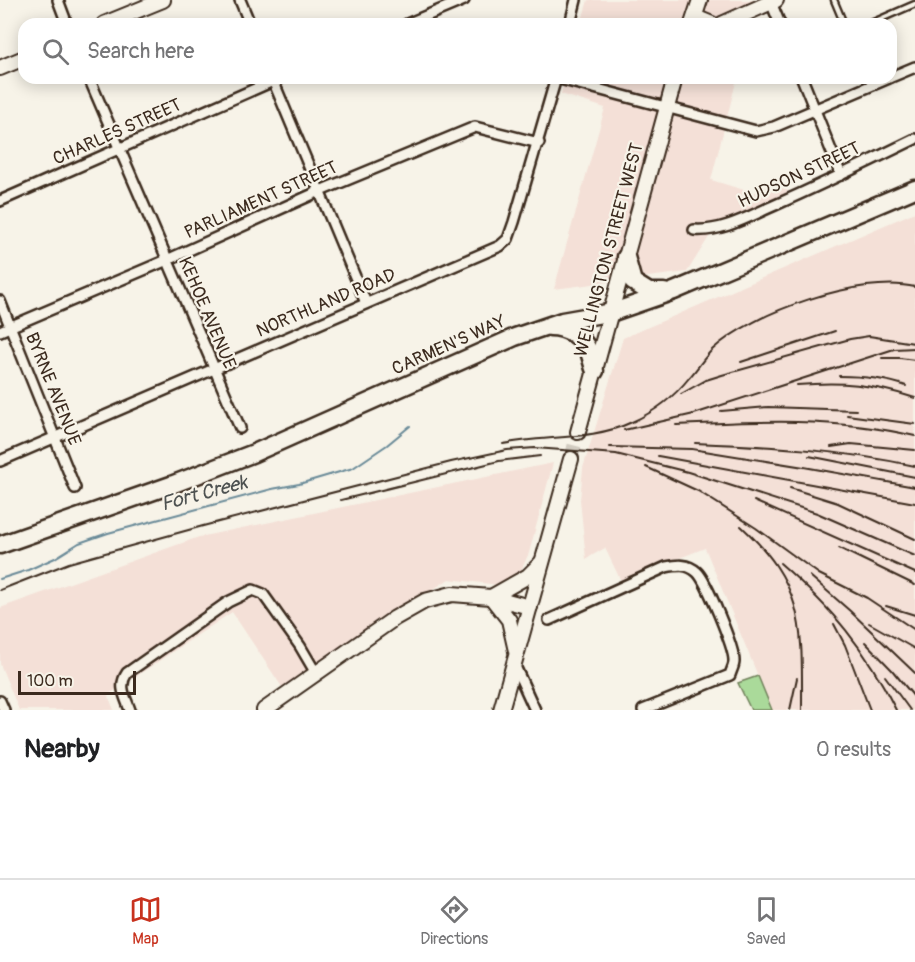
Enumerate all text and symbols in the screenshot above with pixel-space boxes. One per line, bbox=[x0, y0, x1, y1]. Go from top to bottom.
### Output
search box bbox=[18, 18, 897, 84]
icon: search bbox=[39, 35, 72, 68]
text: Search here bbox=[87, 37, 194, 65]
street label: CHARLES STREET bbox=[49, 93, 185, 171]
street label: HUDSON STREET bbox=[734, 137, 864, 213]
street label: WELLINGTON STREET WEST bbox=[569, 141, 649, 359]
street label: PARLIAMENT STREET bbox=[181, 156, 341, 244]
street label: KEHOE AVENUE bbox=[173, 253, 241, 373]
street label: NORTHLAND ROAD bbox=[253, 263, 399, 343]
street label: CARMEN'S WAY bbox=[388, 309, 510, 380]
street label: BYRNE AVENUE bbox=[20, 329, 86, 449]
water label: Fort Creek bbox=[158, 469, 252, 517]
scale bar bbox=[18, 668, 136, 696]
text: 100 m bbox=[27, 671, 73, 691]
text: Nearby bbox=[24, 733, 100, 765]
text: 0 results bbox=[816, 737, 891, 762]
tab: Map bbox=[129, 893, 162, 949]
tab: Directions bbox=[420, 893, 488, 949]
tab: Saved bbox=[746, 893, 786, 949]

